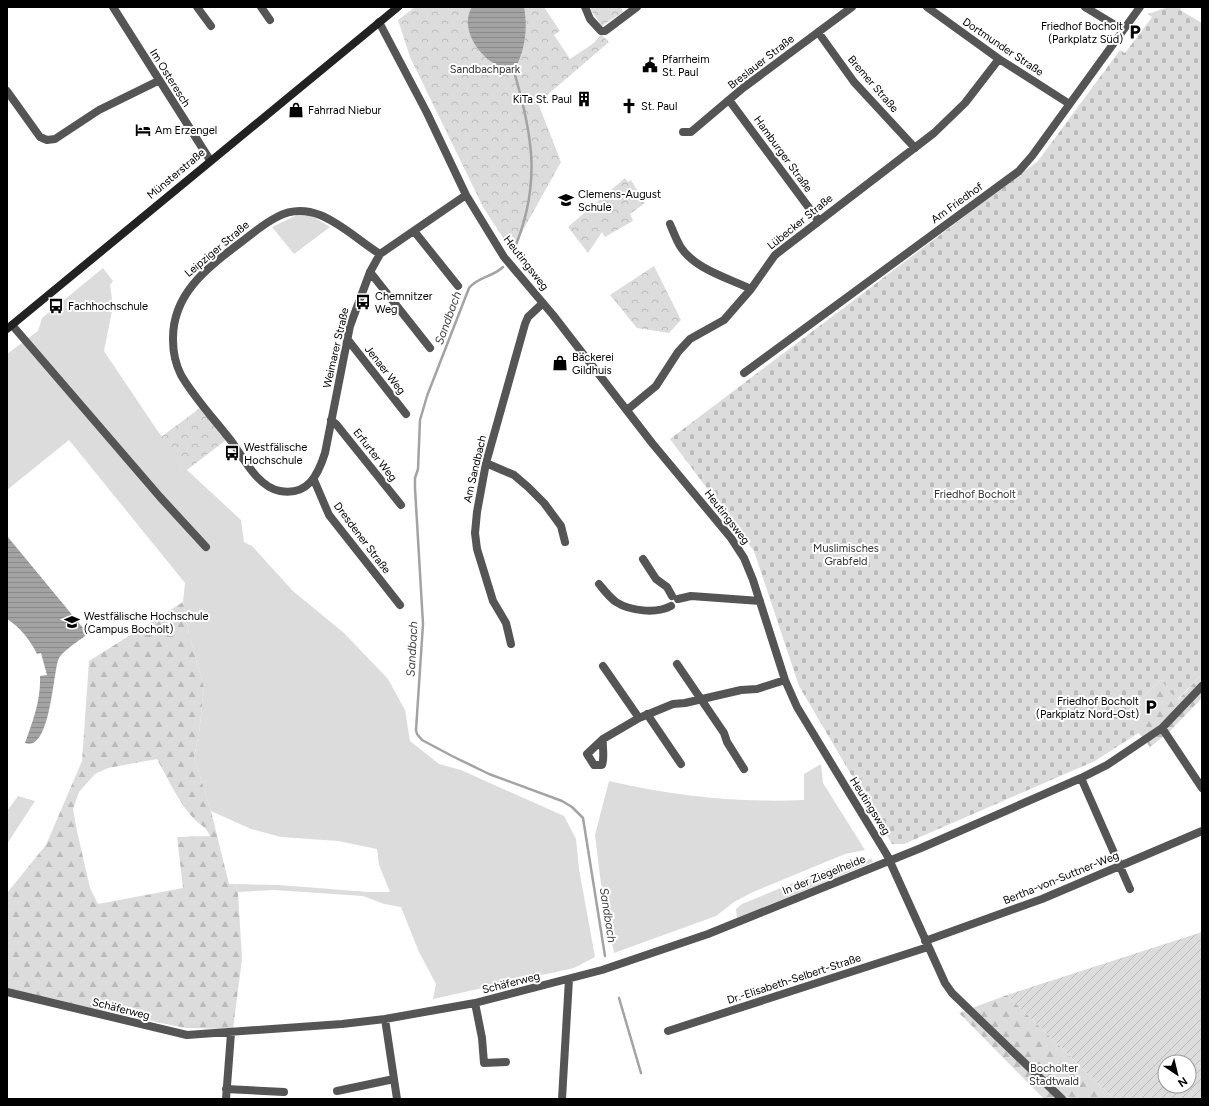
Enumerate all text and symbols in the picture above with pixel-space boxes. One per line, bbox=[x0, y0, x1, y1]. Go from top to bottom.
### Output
street label: Dortmunder Straße bbox=[960, 15, 1046, 79]
place label: Friedhof Bocholt (Parkplatz Süd) bbox=[1041, 20, 1123, 46]
parking icon: Friedhof Bocholt (Parkplatz Süd) bbox=[1126, 23, 1144, 41]
street label: Breslauer Straße bbox=[725, 32, 797, 92]
street label: Im Osteresch bbox=[147, 47, 193, 109]
place label: Pfarrheim St. Paul bbox=[662, 53, 710, 79]
street label: Bremer Straße bbox=[845, 53, 901, 115]
public building icon: Pfarrheim St. Paul bbox=[641, 56, 659, 74]
park label: Sandbachpark bbox=[450, 63, 521, 76]
building icon: KiTa St. Paul bbox=[575, 90, 593, 108]
place label: KiTa St. Paul bbox=[513, 93, 572, 106]
church icon: St. Paul bbox=[620, 97, 638, 115]
place label: St. Paul bbox=[641, 100, 677, 113]
shop icon: Fahrrad Niebur bbox=[287, 101, 305, 119]
place label: Fahrrad Niebur bbox=[308, 104, 382, 117]
street label: Hamburger Straße bbox=[751, 113, 815, 195]
hotel icon: Am Erzengel bbox=[134, 121, 152, 139]
place label: Am Erzengel bbox=[155, 124, 217, 137]
street label: Münsterstraße bbox=[144, 146, 208, 202]
street label: Am Friedhof bbox=[929, 179, 986, 226]
place label: Clemens-August Schule bbox=[578, 188, 661, 214]
school or university icon: Clemens-August Schule bbox=[557, 191, 575, 209]
street label: Lübecker Straße bbox=[765, 192, 835, 252]
street label: Leipziger Straße bbox=[182, 218, 252, 280]
street label: Heutingsweg bbox=[501, 233, 551, 293]
water label: Sandbach bbox=[432, 289, 464, 346]
place label: Chemnitzer Weg bbox=[375, 290, 433, 316]
bus stop icon: Chemnitzer Weg bbox=[354, 293, 372, 311]
bus stop icon: Fachhochschule bbox=[47, 297, 65, 315]
place label: Fachhochschule bbox=[68, 300, 148, 313]
street label: Weimarer Straße bbox=[320, 306, 352, 390]
street label: Jenaer Weg bbox=[362, 343, 408, 397]
place label: Bäckerei Gildhuis bbox=[572, 351, 614, 377]
shop icon: Bäckerei Gildhuis bbox=[551, 354, 569, 372]
street label: Erfurter Weg bbox=[350, 426, 400, 484]
street label: Am Sandbach bbox=[461, 434, 489, 504]
place label: Westfälische Hochschule bbox=[244, 441, 307, 467]
bus stop icon: Westfälische Hochschule bbox=[223, 444, 241, 462]
street label: Heutingsweg bbox=[702, 487, 752, 547]
park label: Friedhof Bocholt bbox=[934, 488, 1016, 501]
street label: Dresdener Straße bbox=[331, 500, 393, 576]
park label: Muslimisches Grabfeld bbox=[813, 542, 879, 568]
place label: Westfälische Hochschule (Campus Bocholt) bbox=[84, 610, 208, 636]
school or university icon: Westfälische Hochschule (Campus Bocholt) bbox=[63, 613, 81, 631]
water label: Sandbach bbox=[404, 621, 420, 677]
place label: Friedhof Bocholt (Parkplatz Nord-Ost) bbox=[1036, 695, 1139, 721]
parking icon: Friedhof Bocholt (Parkplatz Nord-Ost) bbox=[1142, 698, 1160, 716]
street label: Heutingsweg bbox=[847, 775, 893, 837]
street label: Bertha-von-Suttner-Weg bbox=[1001, 849, 1121, 907]
street label: In der Ziegelheide bbox=[781, 852, 867, 898]
water label: Sandbach bbox=[597, 887, 619, 944]
street label: Dr.-Elisabeth-Selbert-Straße bbox=[725, 951, 863, 1007]
street label: Schäferweg bbox=[481, 970, 541, 996]
street label: Schäferweg bbox=[91, 996, 151, 1022]
north arrow bbox=[1157, 1054, 1197, 1094]
park label: Bocholter Stadtwald bbox=[1029, 1062, 1079, 1088]
text: N bbox=[1175, 1074, 1190, 1090]

